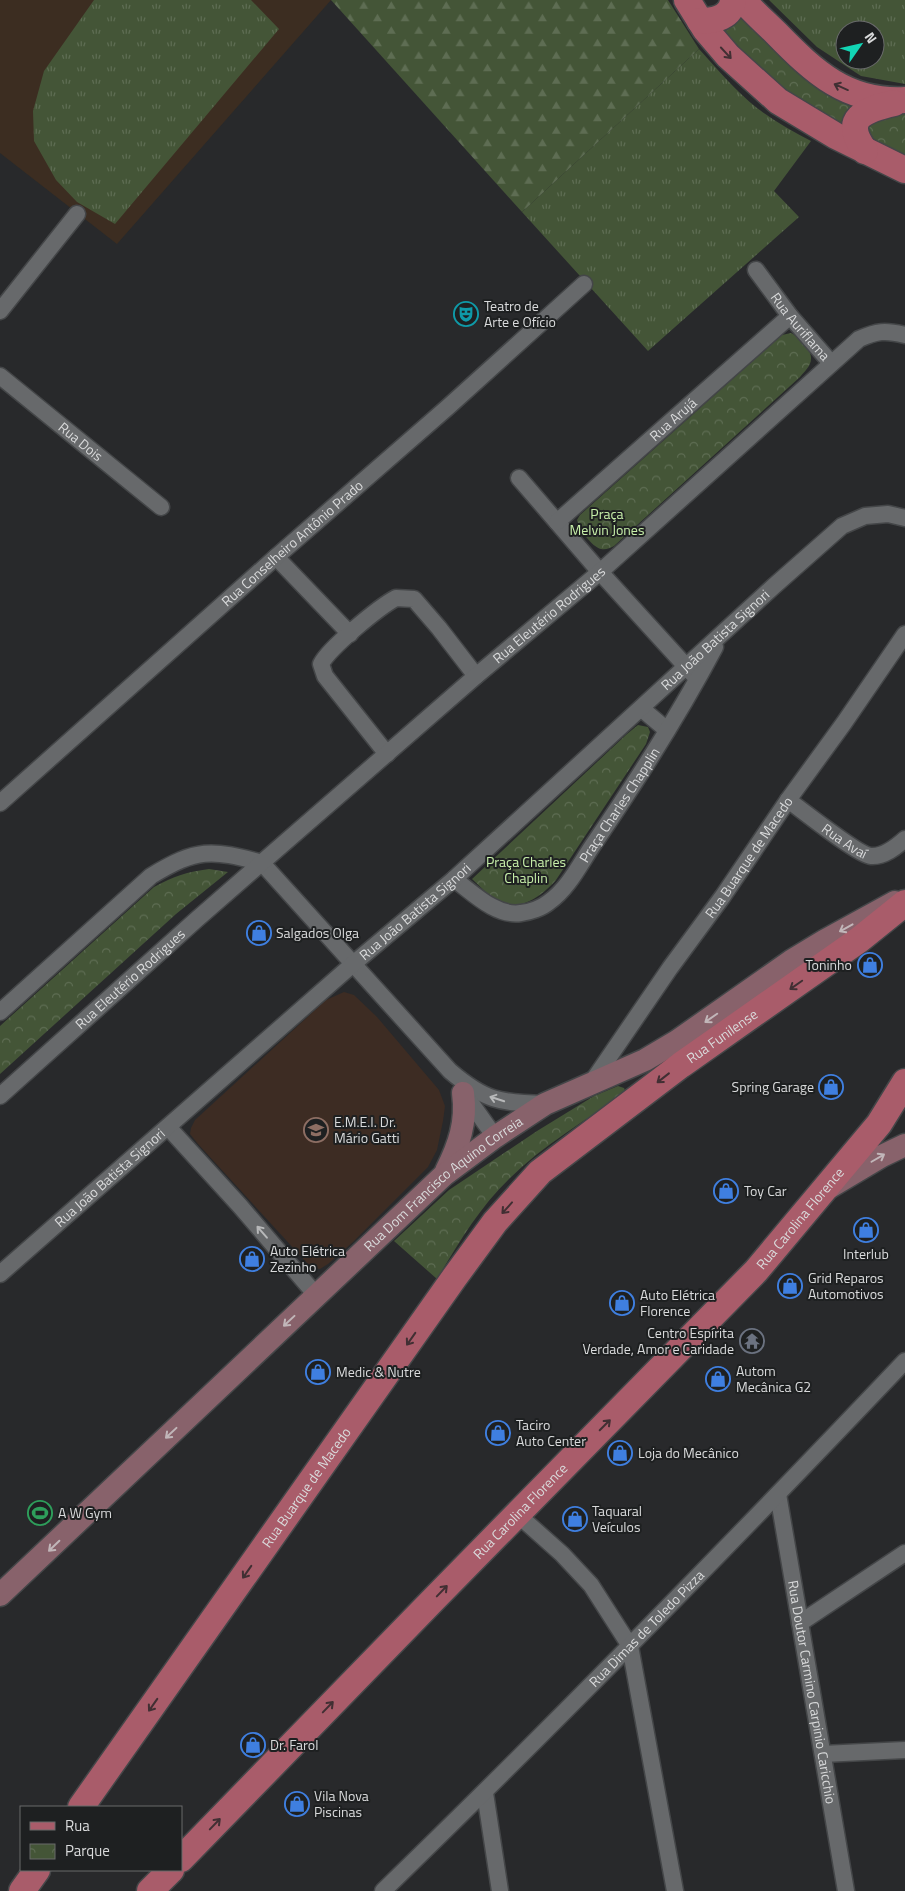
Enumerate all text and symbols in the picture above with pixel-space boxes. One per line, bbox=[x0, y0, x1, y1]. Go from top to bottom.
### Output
north arrow bbox=[835, 20, 885, 70]
text: N bbox=[860, 28, 883, 47]
one-way arrow bbox=[720, 47, 732, 60]
one-way arrow bbox=[834, 81, 849, 91]
street label: Rua Auriflama bbox=[766, 288, 835, 365]
place label: Teatro de Arte e Ofício bbox=[484, 295, 556, 332]
theatre icon: Teatro de Arte e Ofício bbox=[453, 301, 479, 327]
street label: Rua Arujá bbox=[645, 392, 701, 446]
street label: Rua Dois bbox=[54, 417, 108, 466]
street label: Rua Conselheiro Antônio Prado bbox=[216, 475, 367, 611]
park label: Praça Melvin Jones bbox=[570, 503, 644, 540]
street label: Rua Eleutério Rodrigues bbox=[488, 561, 610, 668]
street label: Rua João Batista Signori bbox=[656, 584, 774, 695]
street label: Praça Charles Chapplin bbox=[573, 743, 665, 866]
street label: Rua Buarque de Macedo bbox=[699, 792, 797, 922]
street label: Rua Avaí bbox=[818, 818, 872, 864]
park label: Praça Charles Chaplin bbox=[486, 851, 566, 888]
street label: Rua João Batista Signori bbox=[354, 858, 475, 965]
shop icon: Salgados Olga bbox=[246, 920, 272, 946]
place label: Salgados Olga bbox=[276, 922, 359, 943]
one-way arrow bbox=[839, 923, 854, 933]
street label: Rua Eleutério Rodrigues bbox=[70, 924, 190, 1034]
shop icon: Toninho bbox=[857, 952, 883, 978]
place label: Toninho bbox=[806, 954, 852, 975]
one-way arrow bbox=[789, 980, 803, 990]
street label: Rua Funilense bbox=[682, 1003, 762, 1068]
one-way arrow bbox=[704, 1013, 718, 1023]
one-way arrow bbox=[657, 1073, 670, 1084]
shop icon: Spring Garage bbox=[818, 1074, 844, 1100]
place label: Spring Garage bbox=[732, 1076, 814, 1097]
one-way arrow bbox=[490, 1094, 506, 1104]
place label: E.M.E.I. Dr. Mário Gatti bbox=[334, 1111, 400, 1148]
street label: Rua Dom Francisco Aquino Correia bbox=[359, 1111, 527, 1256]
school or university icon: E.M.E.I. Dr. Mário Gatti bbox=[303, 1117, 329, 1143]
street label: Rua João Batista Signori bbox=[49, 1123, 169, 1232]
one-way arrow bbox=[871, 1153, 886, 1163]
street label: Rua Carolina Florence bbox=[751, 1163, 849, 1274]
shop icon: Toy Car bbox=[713, 1178, 739, 1204]
place label: Toy Car bbox=[744, 1180, 787, 1201]
one-way arrow bbox=[501, 1202, 513, 1215]
shop icon: Interlub bbox=[853, 1217, 879, 1243]
one-way arrow bbox=[256, 1225, 268, 1238]
place label: Auto Elétrica Zezinho bbox=[270, 1240, 345, 1277]
place label: Interlub bbox=[843, 1243, 889, 1264]
shop icon: Auto Elétrica Zezinho bbox=[239, 1246, 265, 1272]
place label: Grid Reparos Automotivos bbox=[808, 1267, 884, 1304]
shop icon: Grid Reparos Automotivos bbox=[777, 1273, 803, 1299]
place label: Auto Elétrica Florence bbox=[640, 1284, 715, 1321]
shop icon: Auto Elétrica Florence bbox=[609, 1290, 635, 1316]
one-way arrow bbox=[282, 1315, 295, 1327]
place label: Centro Espírita Verdade, Amor e Caridade bbox=[583, 1322, 734, 1359]
temple icon: Centro Espírita Verdade, Amor e Caridade bbox=[739, 1328, 765, 1354]
one-way arrow bbox=[406, 1332, 416, 1346]
shop icon: Medic & Nutre bbox=[305, 1359, 331, 1385]
place label: Autom Mecânica G2 bbox=[736, 1360, 811, 1397]
place label: Medic & Nutre bbox=[336, 1361, 421, 1382]
shop icon: Autom Mecânica G2 bbox=[705, 1366, 731, 1392]
place label: Taciro Auto Center bbox=[516, 1414, 586, 1451]
one-way arrow bbox=[599, 1419, 611, 1431]
shop icon: Taciro Auto Center bbox=[485, 1420, 511, 1446]
street label: Rua Buarque de Macedo bbox=[256, 1423, 356, 1552]
one-way arrow bbox=[164, 1427, 177, 1439]
shop icon: Loja do Mecânico bbox=[607, 1440, 633, 1466]
place label: Loja do Mecânico bbox=[638, 1442, 739, 1463]
street label: Rua Carolina Florence bbox=[468, 1458, 572, 1563]
sports icon: A W Gym bbox=[27, 1500, 53, 1526]
place label: Taquaral Veículos bbox=[592, 1500, 642, 1537]
place label: A W Gym bbox=[58, 1502, 112, 1523]
shop icon: Taquaral Veículos bbox=[562, 1506, 588, 1532]
one-way arrow bbox=[47, 1540, 60, 1552]
one-way arrow bbox=[242, 1565, 252, 1579]
street label: Rua Dimas de Toledo Pizza bbox=[584, 1565, 709, 1692]
street label: Rua Doutor Carmino Carpinio Caricchio bbox=[783, 1579, 842, 1805]
one-way arrow bbox=[436, 1584, 448, 1597]
one-way arrow bbox=[148, 1698, 158, 1712]
one-way arrow bbox=[322, 1702, 334, 1714]
shop icon: Dr. Farol bbox=[240, 1732, 266, 1758]
place label: Dr. Farol bbox=[270, 1734, 318, 1755]
place label: Vila Nova Piscinas bbox=[314, 1785, 369, 1822]
shop icon: Vila Nova Piscinas bbox=[284, 1791, 310, 1817]
legend bbox=[20, 1806, 182, 1871]
text: Rua bbox=[65, 1814, 90, 1837]
one-way arrow bbox=[209, 1818, 221, 1830]
text: Parque bbox=[65, 1839, 110, 1862]

